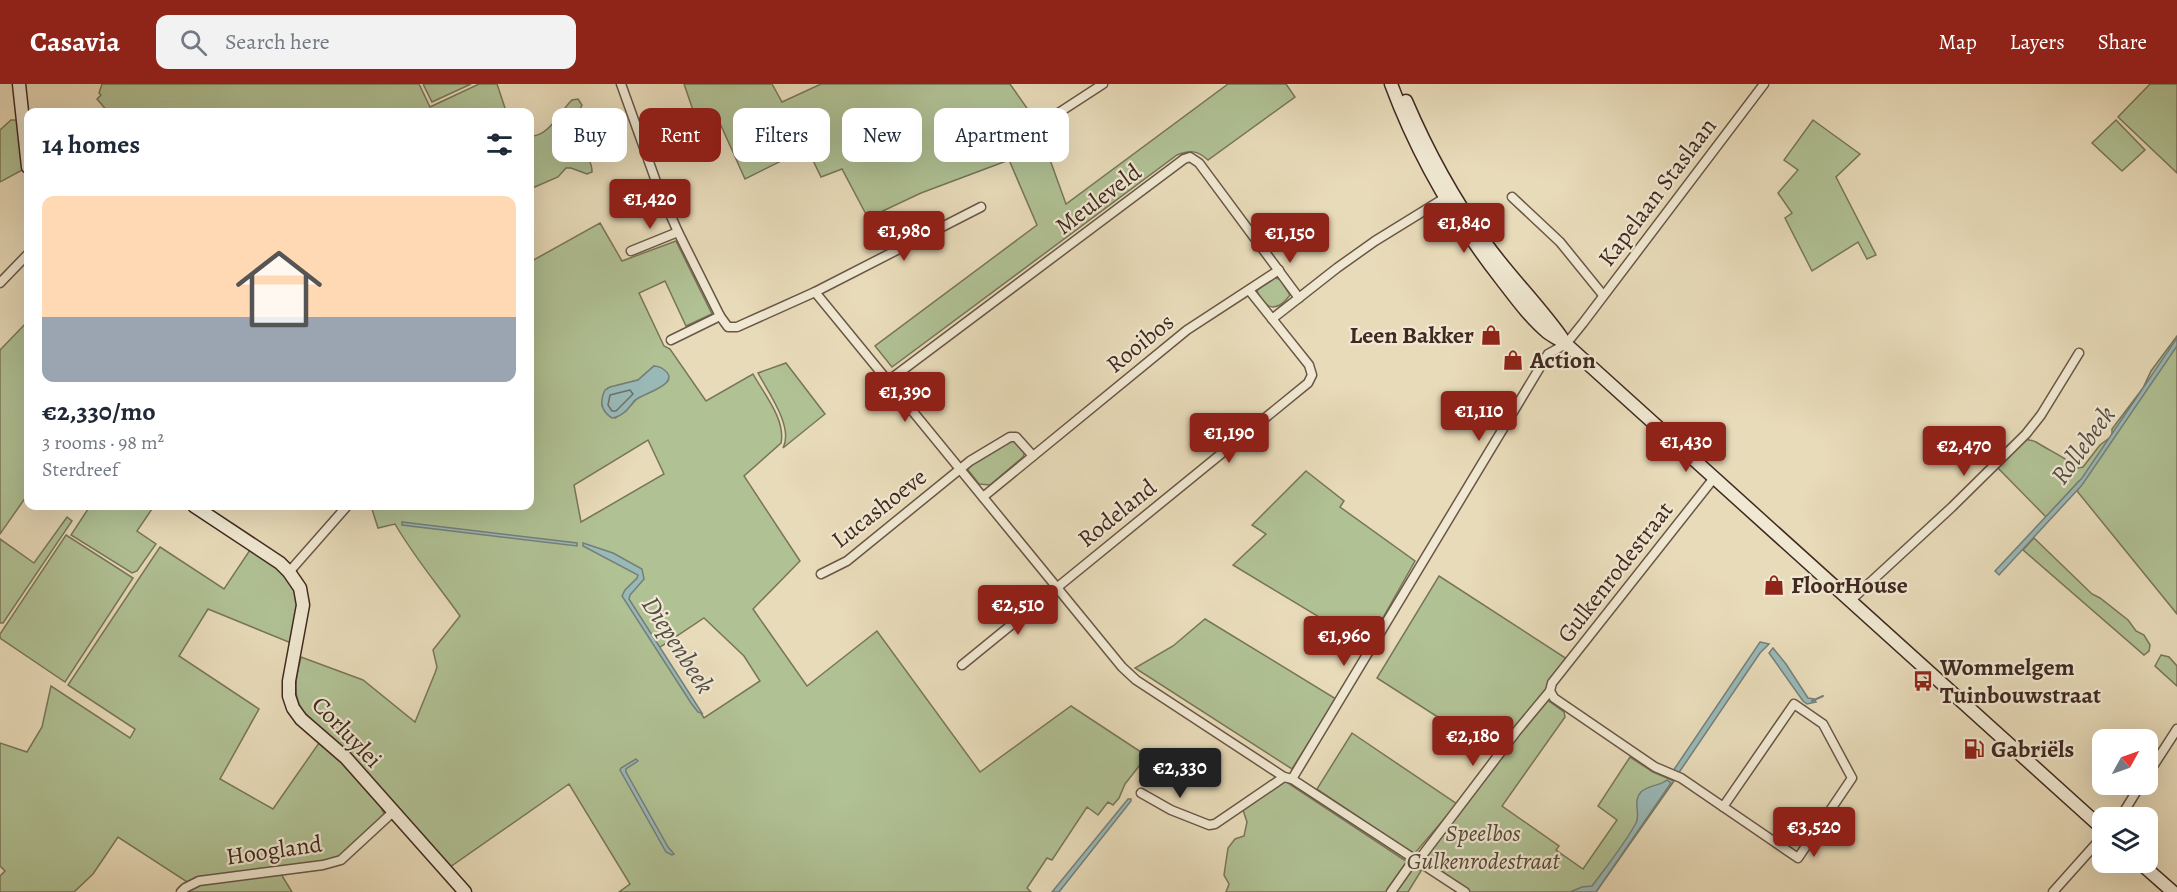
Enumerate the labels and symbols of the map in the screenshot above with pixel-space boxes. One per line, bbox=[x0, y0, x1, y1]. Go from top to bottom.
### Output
street label: Kapelaan Staslaan bbox=[1591, 111, 1723, 273]
street label: Meuleveld bbox=[1048, 156, 1148, 242]
pin: €1,420 bbox=[601, 179, 699, 230]
pin: €1,840 bbox=[1415, 203, 1513, 254]
pin: €1,980 bbox=[855, 211, 953, 262]
pin: €1,150 bbox=[1241, 213, 1339, 264]
street label: Rooibos bbox=[1099, 306, 1181, 380]
place label: Leen Bakker bbox=[1349, 319, 1474, 351]
shop icon: Leen Bakker bbox=[1479, 323, 1503, 347]
place label: Action bbox=[1529, 344, 1596, 376]
shop icon: Action bbox=[1501, 348, 1525, 372]
pin: €1,390 bbox=[856, 372, 954, 423]
pin: €1,110 bbox=[1430, 391, 1528, 442]
water label: Rollebeek bbox=[2043, 399, 2123, 491]
pin: €1,190 bbox=[1180, 413, 1278, 464]
pin: €1,430 bbox=[1637, 422, 1735, 473]
pin: €2,470 bbox=[1915, 426, 2013, 477]
street label: Lucashoeve bbox=[825, 461, 933, 555]
street label: Rodeland bbox=[1071, 471, 1163, 555]
street label: Gulkenrodestraat bbox=[1550, 495, 1680, 649]
place label: FloorHouse bbox=[1791, 569, 1908, 601]
shop icon: FloorHouse bbox=[1762, 573, 1786, 597]
pin: €2,510 bbox=[969, 585, 1067, 636]
water label: Diepenbeek bbox=[633, 589, 723, 701]
pin: €1,960 bbox=[1295, 616, 1393, 667]
place label: Wommelgem Tuinbouwstraat bbox=[1939, 651, 2101, 711]
bus stop icon: Wommelgem Tuinbouwstraat bbox=[1911, 669, 1935, 693]
street label: Corluylei bbox=[305, 689, 389, 775]
pin: €2,180 bbox=[1424, 716, 1522, 767]
north arrow bbox=[2092, 729, 2158, 795]
place label: Gabriëls bbox=[1991, 733, 2074, 765]
fuel station icon: Gabriëls bbox=[1962, 737, 1986, 761]
pin: €2,330 bbox=[1131, 748, 1229, 799]
pin: €3,520 bbox=[1765, 807, 1863, 858]
park label: Speelbos Gulkenrodestraat bbox=[1407, 817, 1561, 877]
street label: Hoogland bbox=[224, 827, 324, 873]

